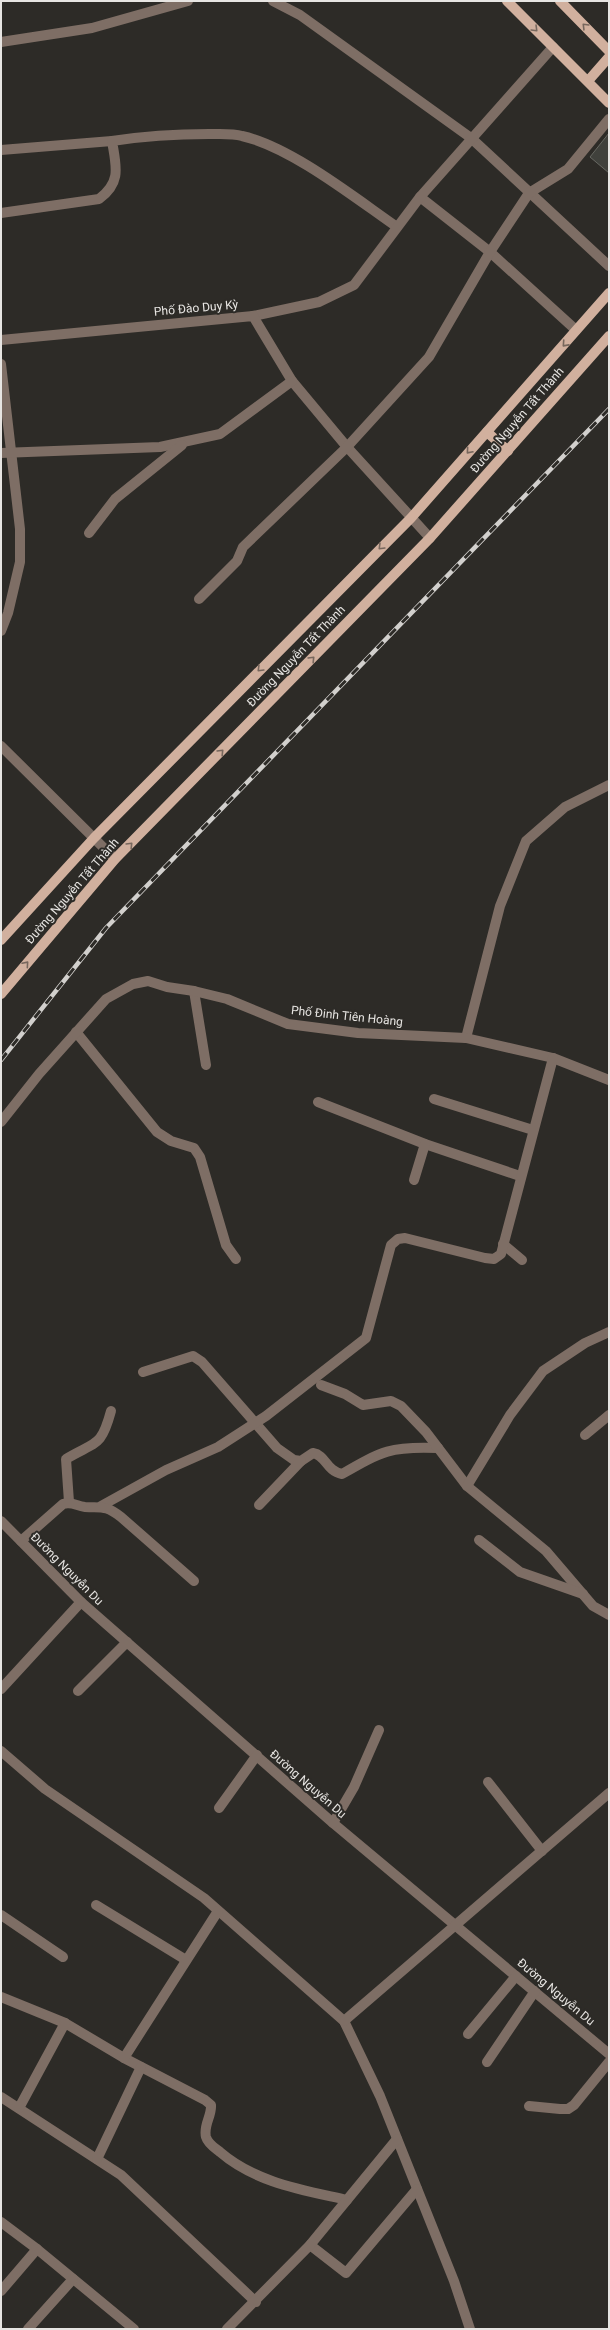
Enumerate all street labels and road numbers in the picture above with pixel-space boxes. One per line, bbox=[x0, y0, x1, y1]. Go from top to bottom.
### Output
street label: Phố Đào Duy Kỳ bbox=[153, 297, 239, 319]
street label: Đường Nguyễn Tất Thành bbox=[467, 364, 567, 476]
street label: Đường Nguyễn Tất Thành bbox=[244, 603, 348, 709]
street label: Đường Nguyễn Tất Thành bbox=[22, 835, 122, 947]
street label: Phố Đinh Tiên Hoàng bbox=[290, 1003, 404, 1029]
street label: Đường Nguyễn Du bbox=[28, 1530, 106, 1608]
street label: Đường Nguyễn Du bbox=[267, 1747, 349, 1821]
street label: Đường Nguyễn Du bbox=[514, 1956, 598, 2028]

